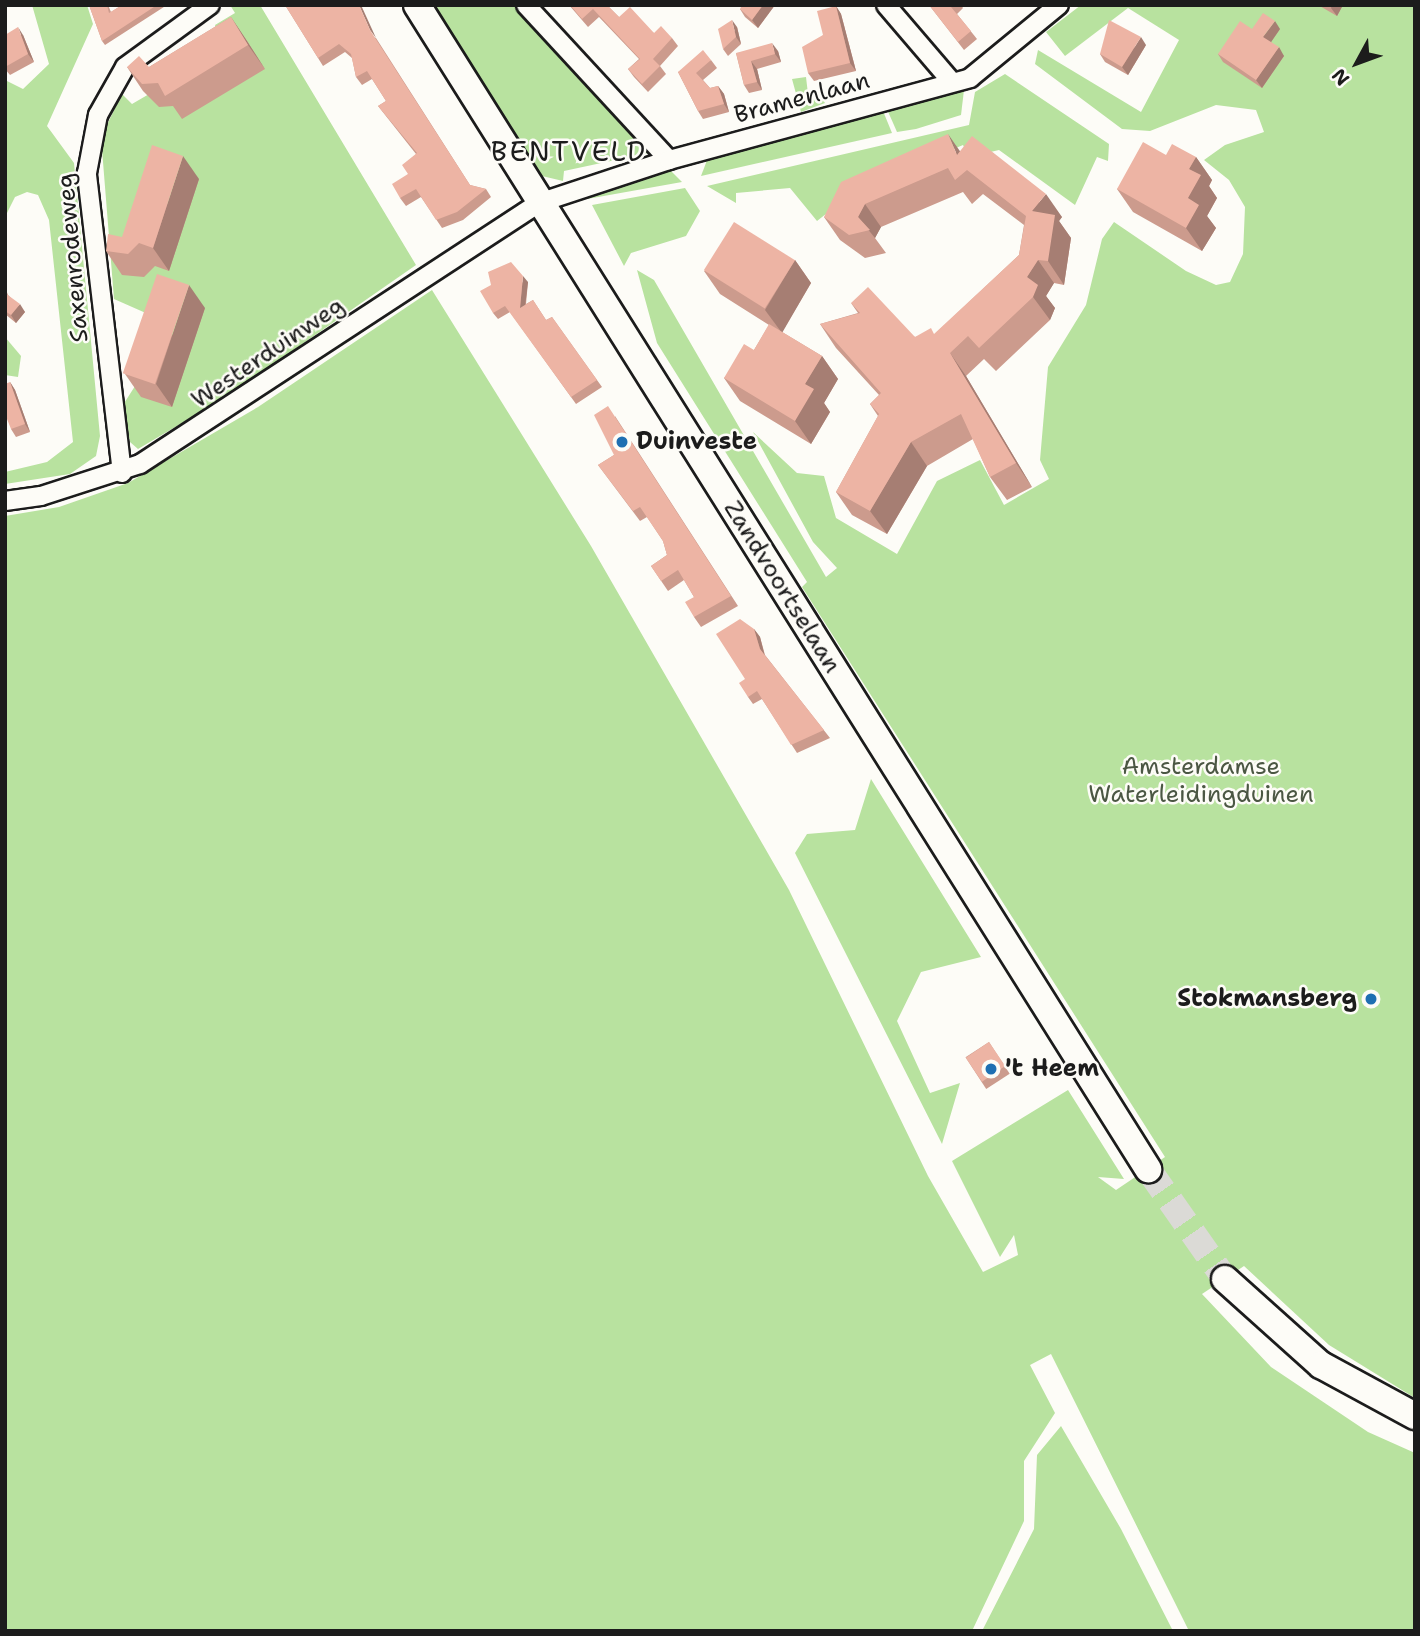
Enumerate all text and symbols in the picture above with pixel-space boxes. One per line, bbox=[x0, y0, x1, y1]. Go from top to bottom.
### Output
north arrow bbox=[1322, 28, 1392, 98]
text: N bbox=[1326, 63, 1355, 91]
street label: Bramenlaan bbox=[731, 66, 873, 130]
district label: BENTVELD bbox=[492, 134, 646, 168]
street label: Saxenrodeweg bbox=[51, 172, 95, 344]
street label: Westerduinweg bbox=[186, 291, 350, 415]
place label: Duinveste bbox=[636, 428, 757, 456]
marker: Duinveste bbox=[614, 434, 630, 450]
street label: Zandvoortselaan bbox=[717, 496, 847, 678]
park label: Amsterdamse Waterleidingduinen bbox=[1088, 753, 1314, 809]
place label: Stokmansberg bbox=[1177, 985, 1357, 1013]
marker: Stokmansberg bbox=[1363, 991, 1379, 1007]
place label: 't Heem bbox=[1005, 1055, 1099, 1083]
marker: 't Heem bbox=[983, 1061, 999, 1077]

